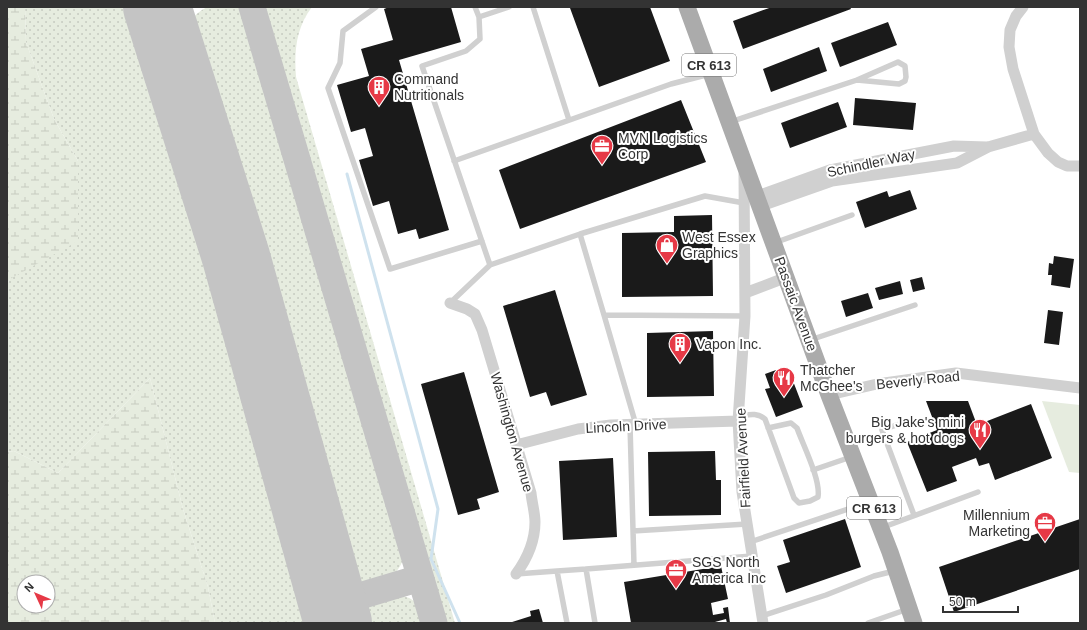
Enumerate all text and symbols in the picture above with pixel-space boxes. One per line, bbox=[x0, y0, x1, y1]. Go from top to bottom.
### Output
road number: CR 613 bbox=[682, 54, 736, 76]
place label: Command Nutritionals bbox=[394, 71, 464, 103]
building icon: Command Nutritionals bbox=[366, 74, 392, 107]
place label: MVN Logistics Corp bbox=[618, 130, 707, 162]
office icon: MVN Logistics Corp bbox=[589, 133, 615, 166]
street label: Schindler Way bbox=[825, 146, 917, 180]
place label: West Essex Graphics bbox=[682, 229, 756, 261]
shop icon: West Essex Graphics bbox=[654, 232, 680, 265]
street label: Passaic Avenue bbox=[771, 255, 821, 354]
building icon: Vapon Inc. bbox=[667, 331, 693, 364]
place label: Vapon Inc. bbox=[696, 336, 762, 352]
place label: Thatcher McGhee's bbox=[800, 362, 863, 394]
restaurant icon: Thatcher McGhee's bbox=[771, 365, 797, 398]
street label: Beverly Road bbox=[875, 368, 961, 392]
street label: Washington Avenue bbox=[487, 370, 537, 494]
street label: Fairfield Avenue bbox=[732, 407, 754, 508]
place label: Big Jake's mini burgers & hot dogs bbox=[846, 414, 964, 446]
street label: Lincoln Drive bbox=[585, 416, 667, 436]
restaurant icon: Big Jake's mini burgers & hot dogs bbox=[967, 417, 993, 450]
road number: CR 613 bbox=[847, 497, 901, 519]
place label: Millennium Marketing bbox=[963, 507, 1030, 539]
office icon: Millennium Marketing bbox=[1032, 510, 1058, 543]
place label: SGS North America Inc bbox=[692, 554, 766, 586]
office icon: SGS North America Inc bbox=[663, 557, 689, 590]
north arrow bbox=[16, 574, 56, 614]
text: N bbox=[22, 580, 36, 594]
scale bar bbox=[943, 588, 1018, 614]
text: 50 m bbox=[949, 595, 976, 609]

